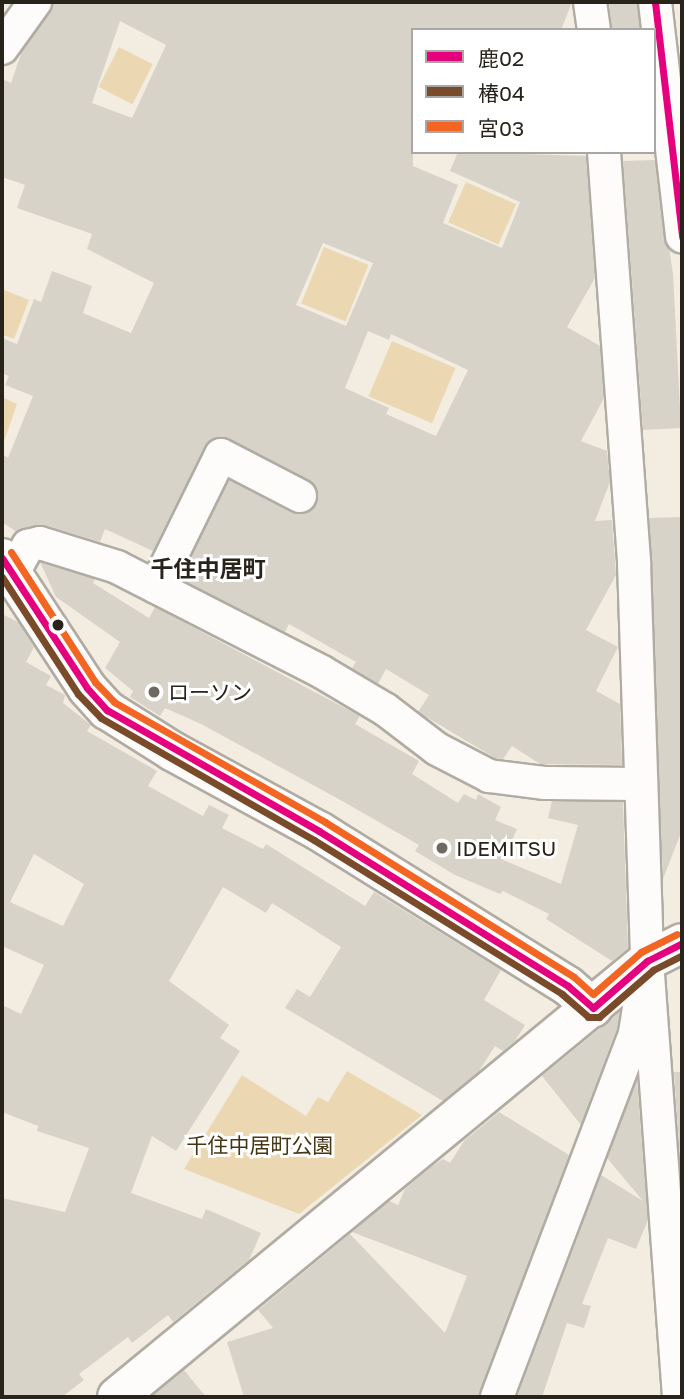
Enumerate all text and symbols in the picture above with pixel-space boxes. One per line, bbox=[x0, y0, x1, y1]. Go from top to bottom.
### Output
legend bbox=[411, 28, 656, 154]
text: 鹿02 bbox=[478, 45, 524, 71]
text: 椿04 bbox=[478, 80, 525, 106]
text: 宮03 bbox=[478, 115, 524, 141]
district label: 千住中居町 bbox=[151, 554, 265, 582]
unlabelled marker bbox=[51, 618, 65, 632]
place label: ローソン bbox=[168, 679, 252, 705]
marker: ローソン bbox=[146, 684, 162, 700]
place label: IDEMITSU bbox=[456, 835, 556, 861]
marker: IDEMITSU bbox=[434, 840, 450, 856]
park label: 千住中居町公園 bbox=[187, 1132, 333, 1158]

